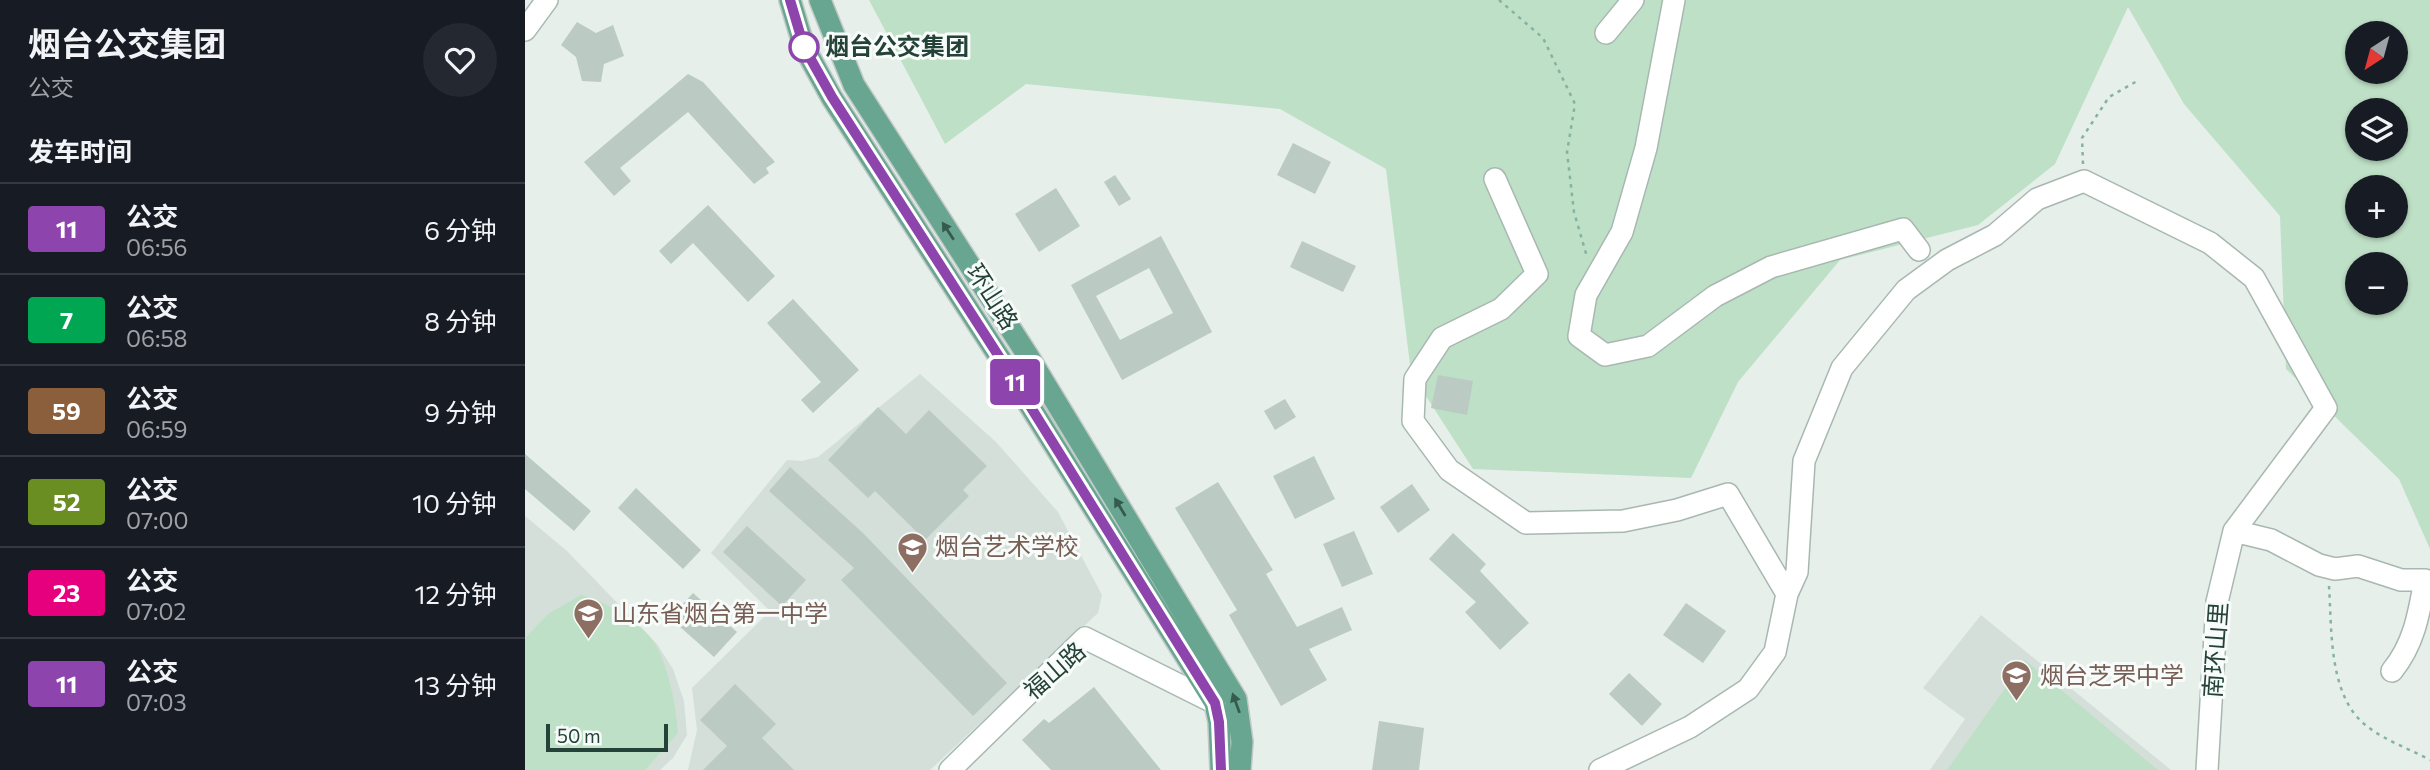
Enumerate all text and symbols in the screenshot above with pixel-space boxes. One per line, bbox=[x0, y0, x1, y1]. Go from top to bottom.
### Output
north arrow bbox=[2345, 21, 2408, 84]
map controls bbox=[2345, 21, 2408, 315]
text: 烟台公交集团 bbox=[28, 22, 226, 63]
button: heart bbox=[423, 23, 497, 97]
place label: 烟台公交集团 bbox=[825, 31, 969, 60]
marker: 烟台公交集团 bbox=[789, 32, 819, 62]
text: 公交 bbox=[28, 73, 74, 101]
button: layers bbox=[2345, 98, 2408, 161]
text: 发车时间 bbox=[28, 135, 132, 166]
button: + bbox=[2345, 175, 2408, 238]
text: 公交 bbox=[126, 200, 178, 231]
text: 11 bbox=[56, 214, 77, 243]
text: 6 分钟 bbox=[424, 214, 497, 245]
one-way arrow bbox=[941, 222, 955, 240]
text: 06:56 bbox=[126, 233, 188, 261]
button: − bbox=[2345, 252, 2408, 315]
street label: 环山路 bbox=[961, 258, 1025, 334]
text: 公交 bbox=[126, 291, 178, 322]
text: 7 bbox=[60, 305, 73, 334]
text: 8 分钟 bbox=[424, 305, 497, 336]
text: 06:58 bbox=[126, 324, 188, 352]
line badge: 11 bbox=[983, 359, 1047, 405]
text: 11 bbox=[1004, 367, 1026, 396]
text: 公交 bbox=[126, 382, 178, 413]
text: 59 bbox=[52, 396, 81, 425]
text: 9 分钟 bbox=[424, 396, 497, 427]
text: 06:59 bbox=[126, 415, 188, 443]
text: 公交 bbox=[126, 473, 178, 504]
text: 52 bbox=[53, 487, 80, 516]
text: 10 分钟 bbox=[412, 487, 497, 518]
one-way arrow bbox=[1114, 498, 1127, 517]
text: 07:00 bbox=[126, 506, 189, 534]
school or university icon: 烟台艺术学校 bbox=[895, 530, 929, 574]
place label: 烟台艺术学校 bbox=[935, 531, 1079, 560]
text: 公交 bbox=[126, 564, 178, 595]
text: 23 bbox=[53, 578, 80, 607]
text: 12 分钟 bbox=[414, 578, 497, 609]
text: 07:02 bbox=[126, 597, 186, 625]
school or university icon: 山东省烟台第一中学 bbox=[572, 597, 606, 641]
place label: 山东省烟台第一中学 bbox=[612, 598, 828, 627]
street label: 南环山里 bbox=[2197, 601, 2232, 699]
street label: 福山路 bbox=[1017, 635, 1091, 704]
text: 公交 bbox=[126, 655, 178, 686]
school or university icon: 烟台芝罘中学 bbox=[2000, 659, 2034, 703]
place label: 烟台芝罘中学 bbox=[2040, 660, 2184, 689]
text: 11 bbox=[56, 669, 77, 698]
text: 13 分钟 bbox=[414, 669, 497, 700]
text: 07:03 bbox=[126, 688, 187, 716]
one-way arrow bbox=[1230, 692, 1241, 713]
scale bar bbox=[546, 721, 669, 753]
text: 50 m bbox=[557, 724, 601, 747]

